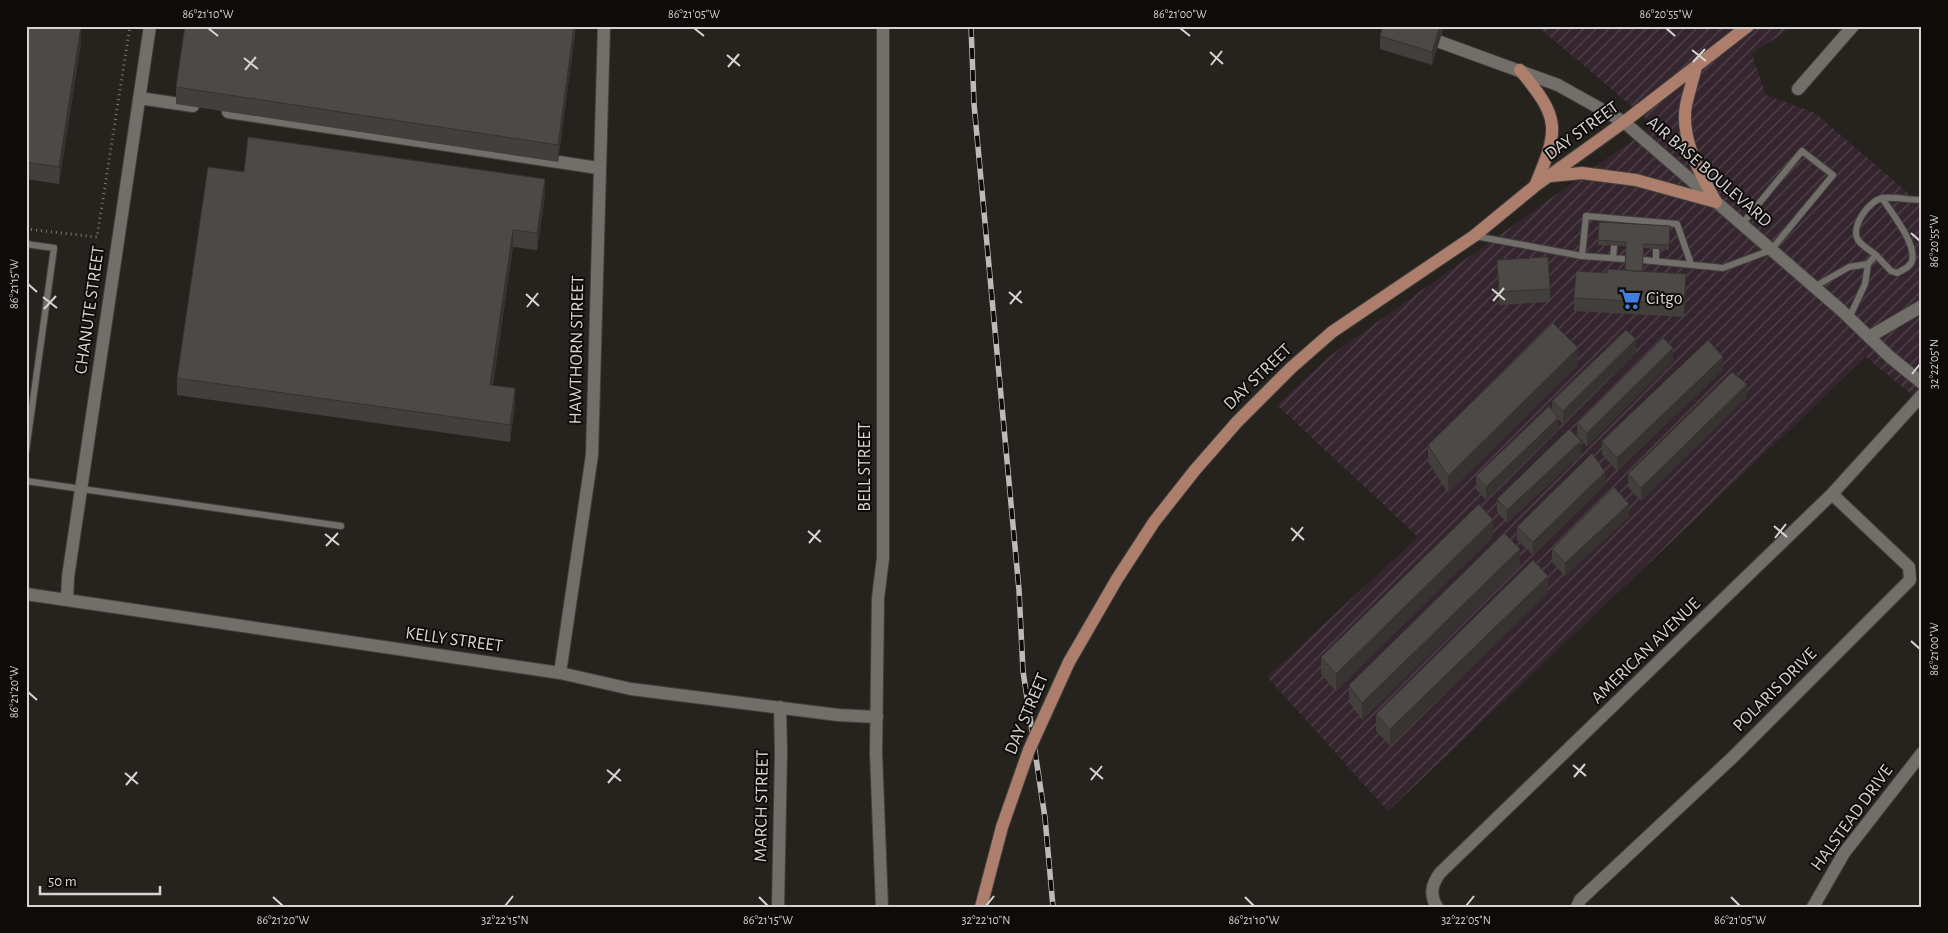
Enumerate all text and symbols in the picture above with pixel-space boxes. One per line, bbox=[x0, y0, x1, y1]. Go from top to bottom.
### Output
text: 86°21'10"W bbox=[182, 8, 234, 20]
text: 86°21'05"W bbox=[668, 8, 720, 20]
text: 86°21'00"W bbox=[1153, 8, 1207, 20]
text: 86°20'55"W bbox=[1640, 8, 1693, 20]
street label: DAY STREET bbox=[1542, 98, 1622, 164]
street label: AIR BASE BOULEVARD bbox=[1643, 113, 1775, 231]
text: 86°20'55"W bbox=[1928, 214, 1940, 267]
street label: CHANUTE STREET bbox=[72, 245, 108, 375]
text: 86°21'15"W bbox=[8, 259, 20, 309]
street label: HAWTHORN STREET bbox=[567, 275, 587, 425]
supermarket icon: Citgo bbox=[1617, 286, 1643, 312]
place label: Citgo bbox=[1646, 290, 1683, 308]
text: 32°22'05"N bbox=[1928, 339, 1940, 389]
street label: DAY STREET bbox=[1221, 340, 1296, 414]
street label: BELL STREET bbox=[856, 422, 874, 512]
street label: AMERICAN AVENUE bbox=[1588, 594, 1704, 707]
text: 86°21'00"W bbox=[1928, 622, 1940, 676]
street label: KELLY STREET bbox=[404, 624, 504, 656]
street label: POLARIS DRIVE bbox=[1730, 645, 1820, 735]
text: 86°21'20"W bbox=[8, 665, 20, 718]
street label: DAY STREET bbox=[1002, 670, 1052, 757]
street label: MARCH STREET bbox=[752, 750, 772, 862]
street label: HALSTEAD DRIVE bbox=[1808, 762, 1896, 874]
scale bar bbox=[40, 863, 160, 895]
text: 50 m bbox=[48, 874, 77, 889]
text: 86°21'20"W bbox=[257, 914, 310, 926]
text: 32°22'15"N bbox=[481, 914, 529, 926]
text: 86°21'15"W bbox=[743, 914, 793, 926]
text: 32°22'10"N bbox=[962, 914, 1010, 926]
text: 86°21'10"W bbox=[1228, 914, 1280, 926]
text: 32°22'05"N bbox=[1441, 914, 1491, 926]
text: 86°21'05"W bbox=[1714, 914, 1766, 926]

